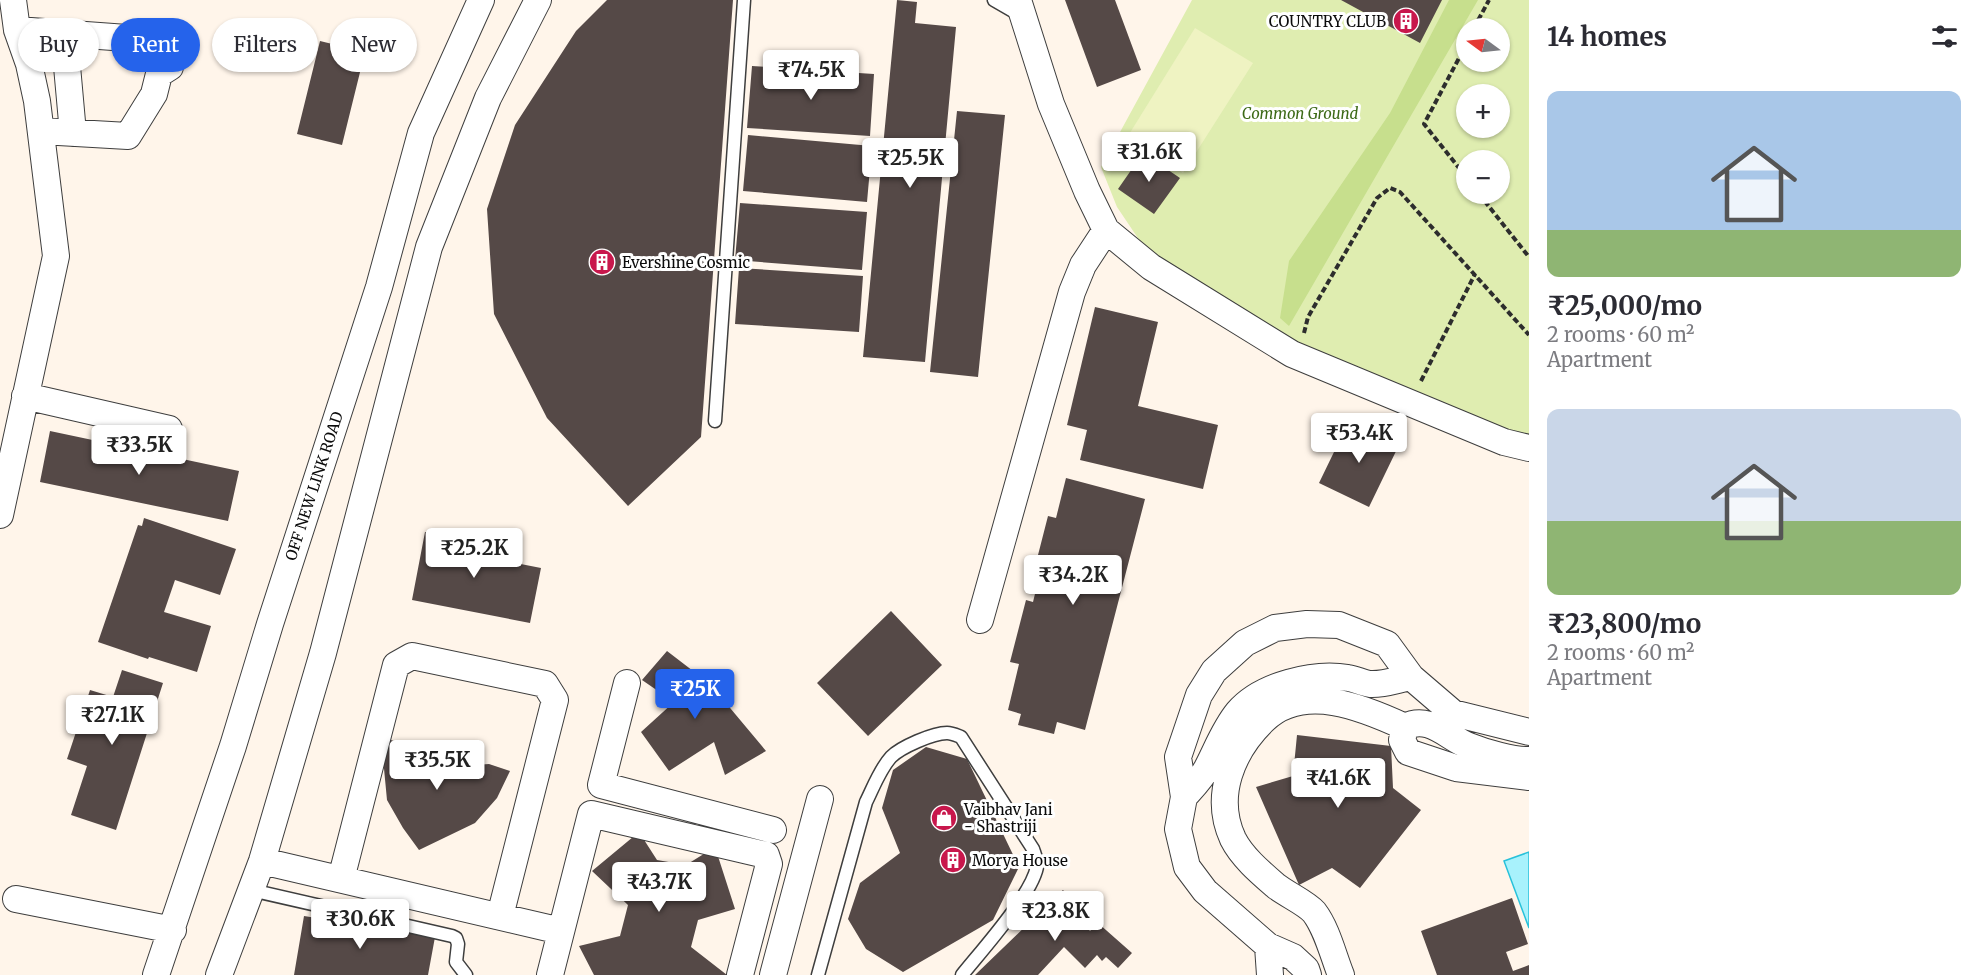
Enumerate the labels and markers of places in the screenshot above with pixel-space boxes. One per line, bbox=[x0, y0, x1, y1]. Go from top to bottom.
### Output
building icon: COUNTRY CLUB bbox=[1391, 6, 1421, 36]
place label: COUNTRY CLUB bbox=[1269, 12, 1386, 31]
pin: ₹74.5K bbox=[762, 50, 860, 101]
pin: ₹31.6K bbox=[1100, 132, 1198, 183]
pin: ₹25.5K bbox=[861, 138, 959, 189]
building icon: Evershine Cosmic bbox=[587, 247, 617, 277]
place label: Evershine Cosmic bbox=[622, 253, 750, 272]
pin: ₹53.4K bbox=[1310, 413, 1408, 464]
pin: ₹33.5K bbox=[90, 425, 188, 476]
pin: ₹25.2K bbox=[425, 528, 523, 579]
pin: ₹34.2K bbox=[1024, 555, 1122, 606]
pin: ₹25K bbox=[659, 669, 731, 720]
pin: ₹27.1K bbox=[63, 695, 161, 746]
pin: ₹35.5K bbox=[388, 740, 486, 791]
pin: ₹41.6K bbox=[1289, 758, 1387, 809]
place label: Vaibhav Jani - Shastriji bbox=[963, 800, 1053, 836]
shop icon: Vaibhav Jani - Shastriji bbox=[929, 803, 959, 833]
building icon: Morya House bbox=[938, 845, 968, 875]
place label: Morya House bbox=[972, 851, 1068, 870]
pin: ₹43.7K bbox=[610, 862, 708, 913]
pin: ₹23.8K bbox=[1006, 891, 1104, 942]
pin: ₹30.6K bbox=[311, 899, 409, 950]

